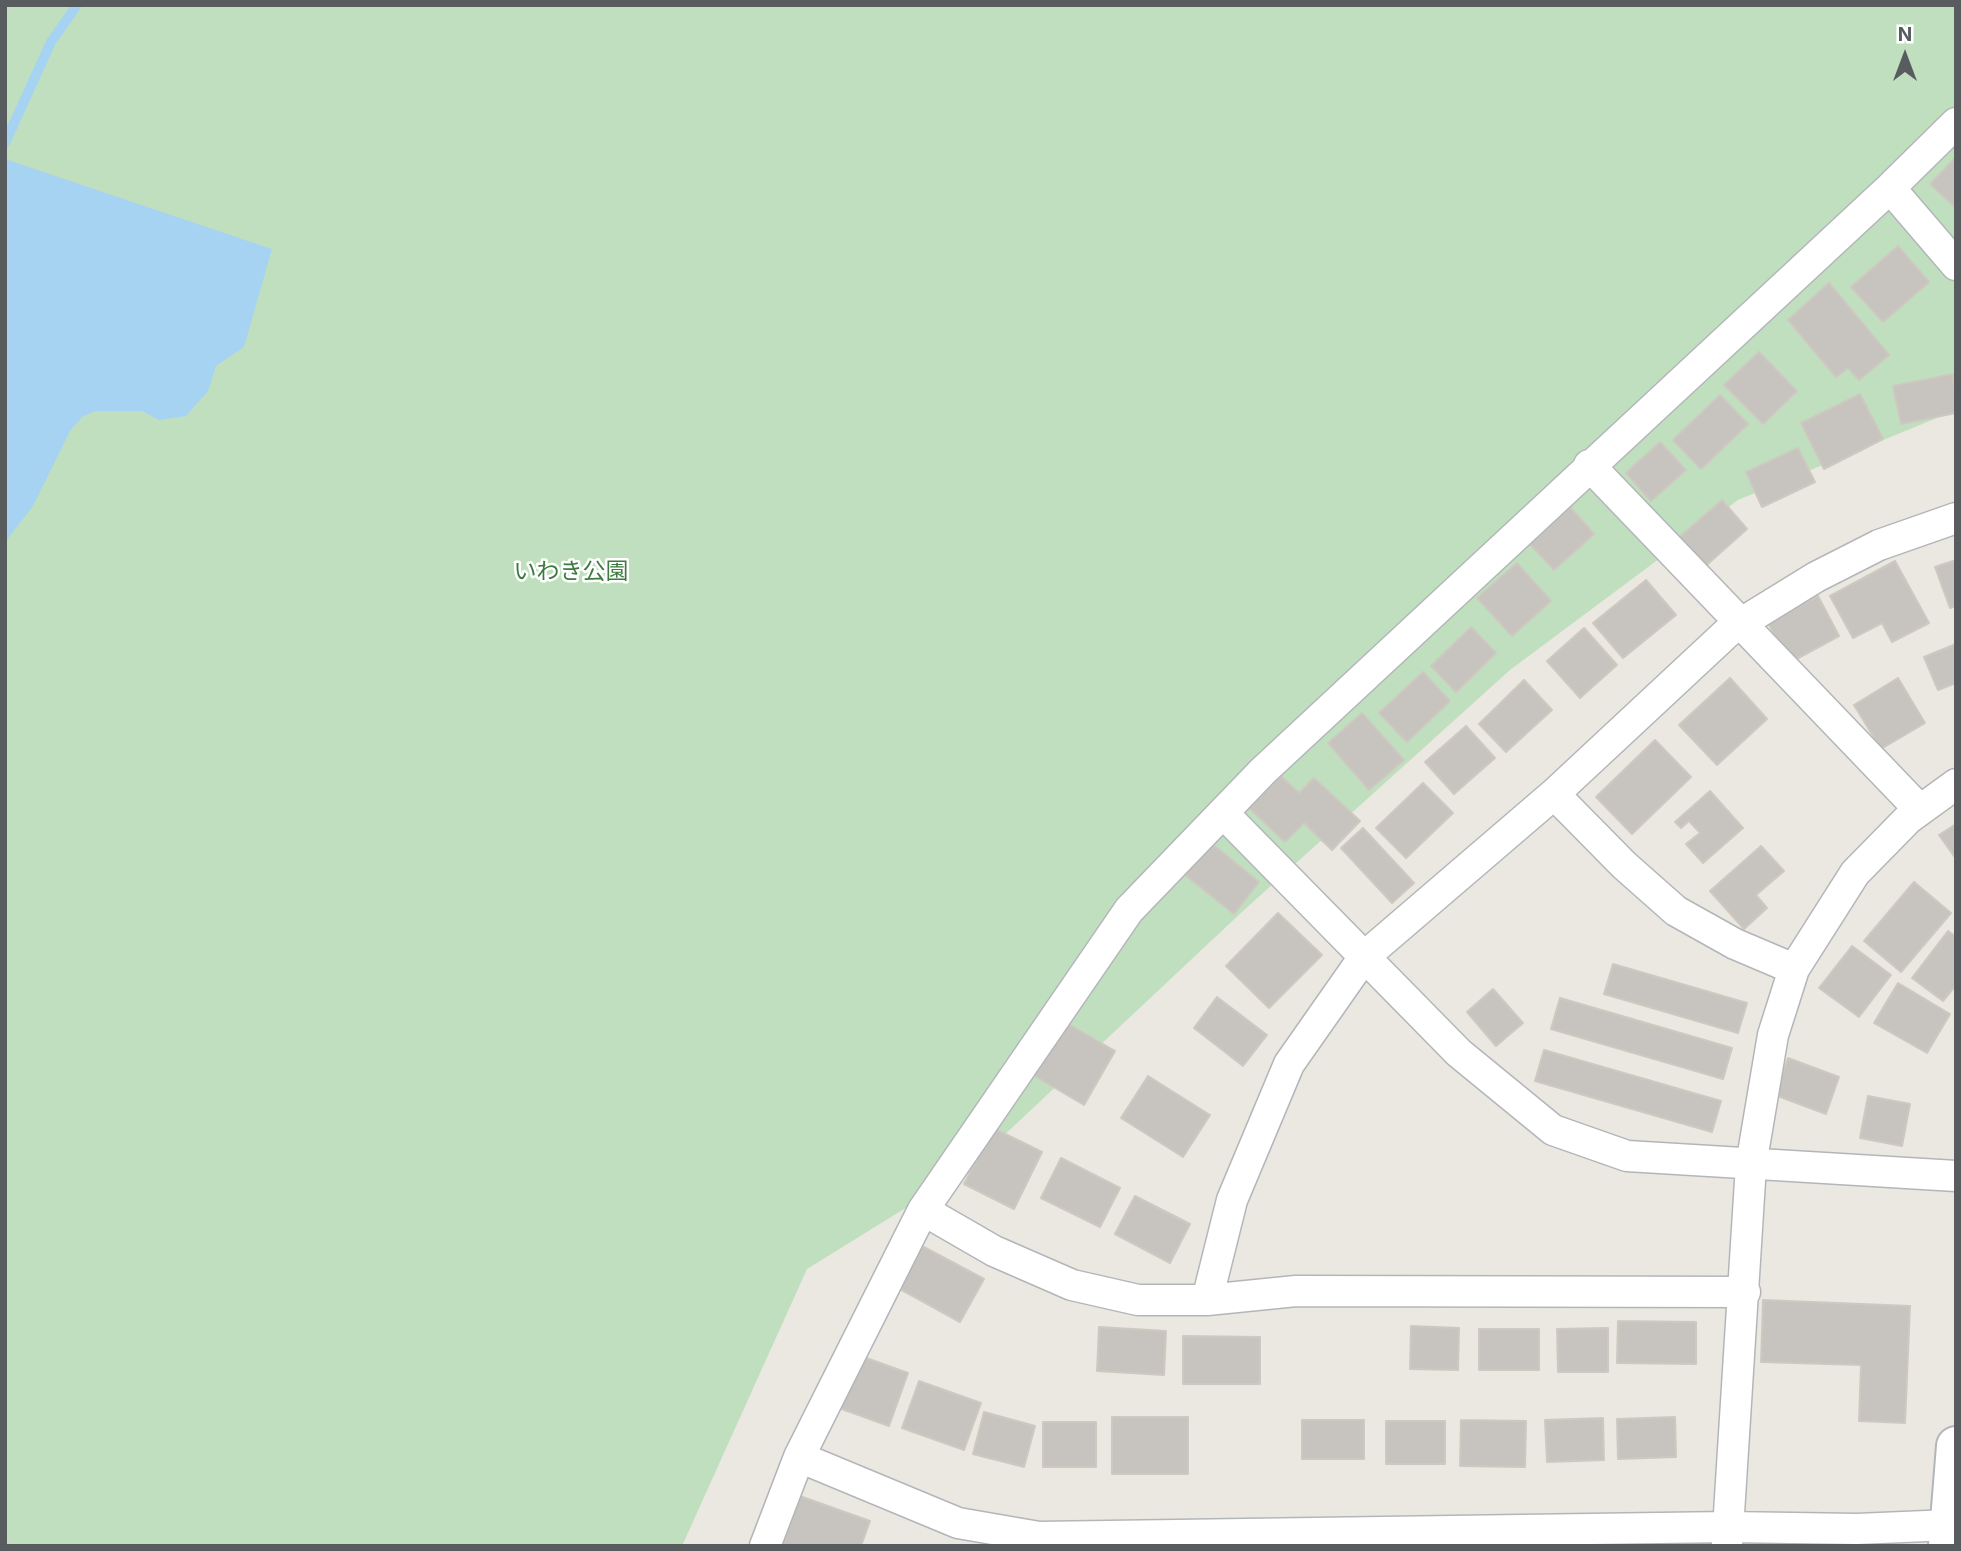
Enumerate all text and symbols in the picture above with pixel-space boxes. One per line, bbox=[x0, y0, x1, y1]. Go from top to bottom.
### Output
north arrow bbox=[1870, 21, 1940, 91]
text: N bbox=[1898, 23, 1912, 46]
park label: いわき公園 bbox=[514, 558, 628, 586]

